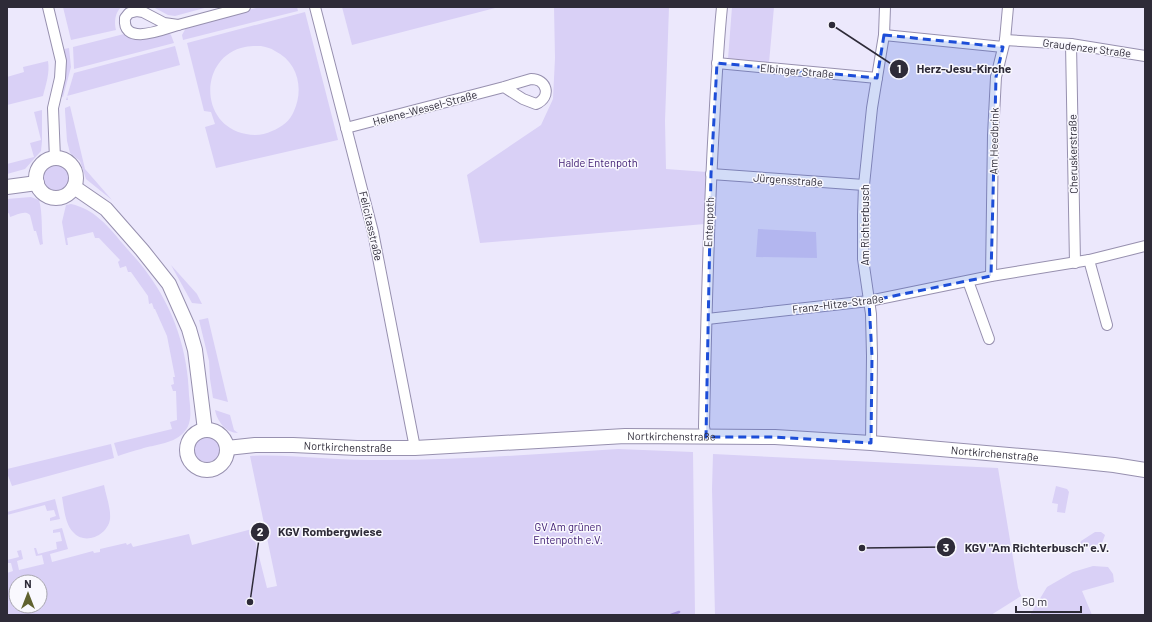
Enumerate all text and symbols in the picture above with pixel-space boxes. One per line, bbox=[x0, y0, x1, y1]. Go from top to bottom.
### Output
street label: Graudenzer Straße bbox=[1042, 36, 1132, 59]
callout: Herz-Jesu-Kirche bbox=[889, 57, 1019, 81]
street label: Elbinger Straße bbox=[760, 61, 835, 80]
text: 1 bbox=[897, 61, 901, 75]
text: Herz-Jesu-Kirche bbox=[917, 61, 1012, 75]
street label: Helene-Wessel-Straße bbox=[371, 87, 479, 128]
street label: Am Heedbrink bbox=[986, 107, 1001, 175]
street label: Cheruskerstraße bbox=[1065, 114, 1080, 194]
park label: Halde Entenpoth bbox=[558, 156, 638, 169]
street label: Jürgensstraße bbox=[753, 171, 823, 188]
street label: Am Richterbusch bbox=[858, 184, 871, 266]
street label: Felicitasstraße bbox=[357, 190, 386, 262]
street label: Entenpoth bbox=[701, 197, 716, 247]
street label: Franz-Hitze-Straße bbox=[791, 291, 885, 316]
street label: Nortkirchenstraße bbox=[627, 429, 716, 443]
street label: Nortkirchenstraße bbox=[303, 439, 392, 454]
street label: Nortkirchenstraße bbox=[950, 443, 1039, 463]
callout: KGV Rombergwiese bbox=[250, 520, 390, 544]
park label: GV Am grünen Entenpoth e.V. bbox=[533, 520, 603, 546]
text: 2 bbox=[257, 524, 264, 538]
text: KGV Rombergwiese bbox=[278, 524, 382, 538]
callout: KGV "Am Richterbusch" e.V. bbox=[936, 535, 1117, 559]
text: 3 bbox=[943, 540, 949, 554]
text: KGV "Am Richterbusch" e.V. bbox=[965, 540, 1109, 554]
north arrow bbox=[8, 574, 48, 614]
text: N bbox=[24, 577, 32, 590]
scale bar bbox=[1016, 588, 1081, 614]
text: 50 m bbox=[1022, 594, 1047, 608]

